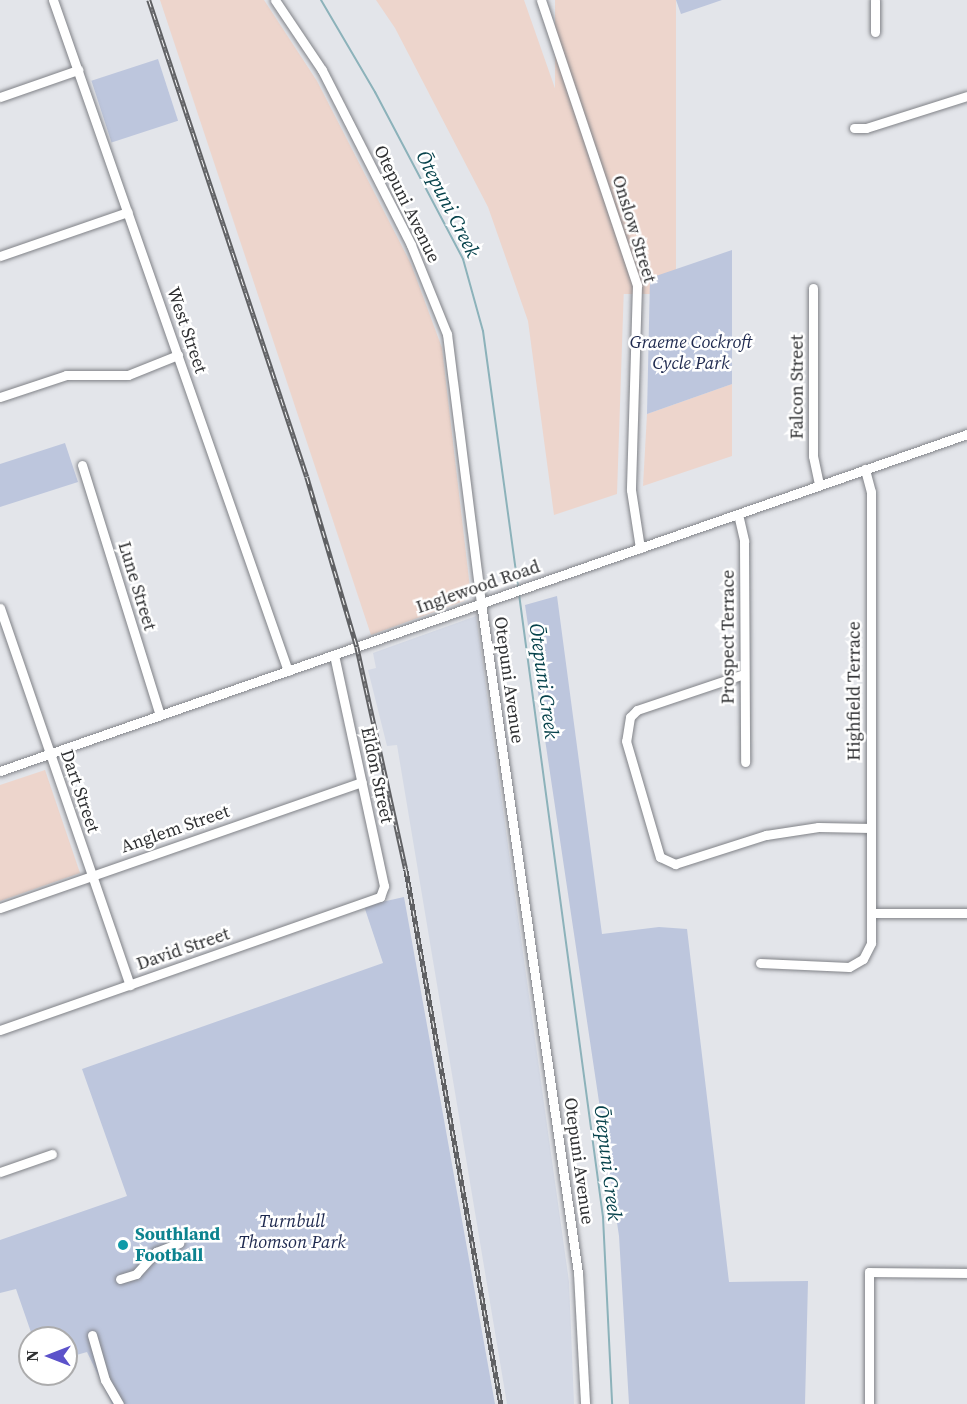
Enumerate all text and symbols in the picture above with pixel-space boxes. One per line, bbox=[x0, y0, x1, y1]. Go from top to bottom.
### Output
street label: Otepuni Avenue bbox=[369, 142, 445, 266]
water label: Ōtepuni Creek bbox=[411, 147, 485, 261]
street label: Onslow Street bbox=[607, 173, 661, 285]
street label: West Street bbox=[162, 284, 212, 376]
park label: Graeme Cockroft Cycle Park bbox=[630, 332, 752, 374]
street label: Falcon Street bbox=[786, 335, 808, 439]
street label: Lune Street bbox=[113, 539, 161, 633]
street label: Inglewood Road bbox=[413, 556, 543, 618]
street label: Prospect Terrace bbox=[717, 570, 739, 704]
street label: Otepuni Avenue bbox=[489, 615, 529, 745]
street label: Highfield Terrace bbox=[843, 621, 865, 761]
water label: Ōtepuni Creek bbox=[524, 622, 564, 740]
street label: Eldon Street bbox=[356, 725, 398, 825]
street label: Dart Street bbox=[56, 747, 104, 835]
street label: Anglem Street bbox=[118, 800, 232, 858]
street label: David Street bbox=[134, 923, 232, 975]
street label: Otepuni Avenue bbox=[559, 1096, 599, 1226]
water label: Ōtepuni Creek bbox=[589, 1104, 627, 1222]
park label: Turnbull Thomson Park bbox=[238, 1211, 346, 1254]
place label: Southland Football bbox=[135, 1224, 220, 1266]
marker: Southland Football bbox=[116, 1238, 130, 1252]
north arrow bbox=[18, 1326, 78, 1386]
text: N bbox=[21, 1350, 43, 1362]

